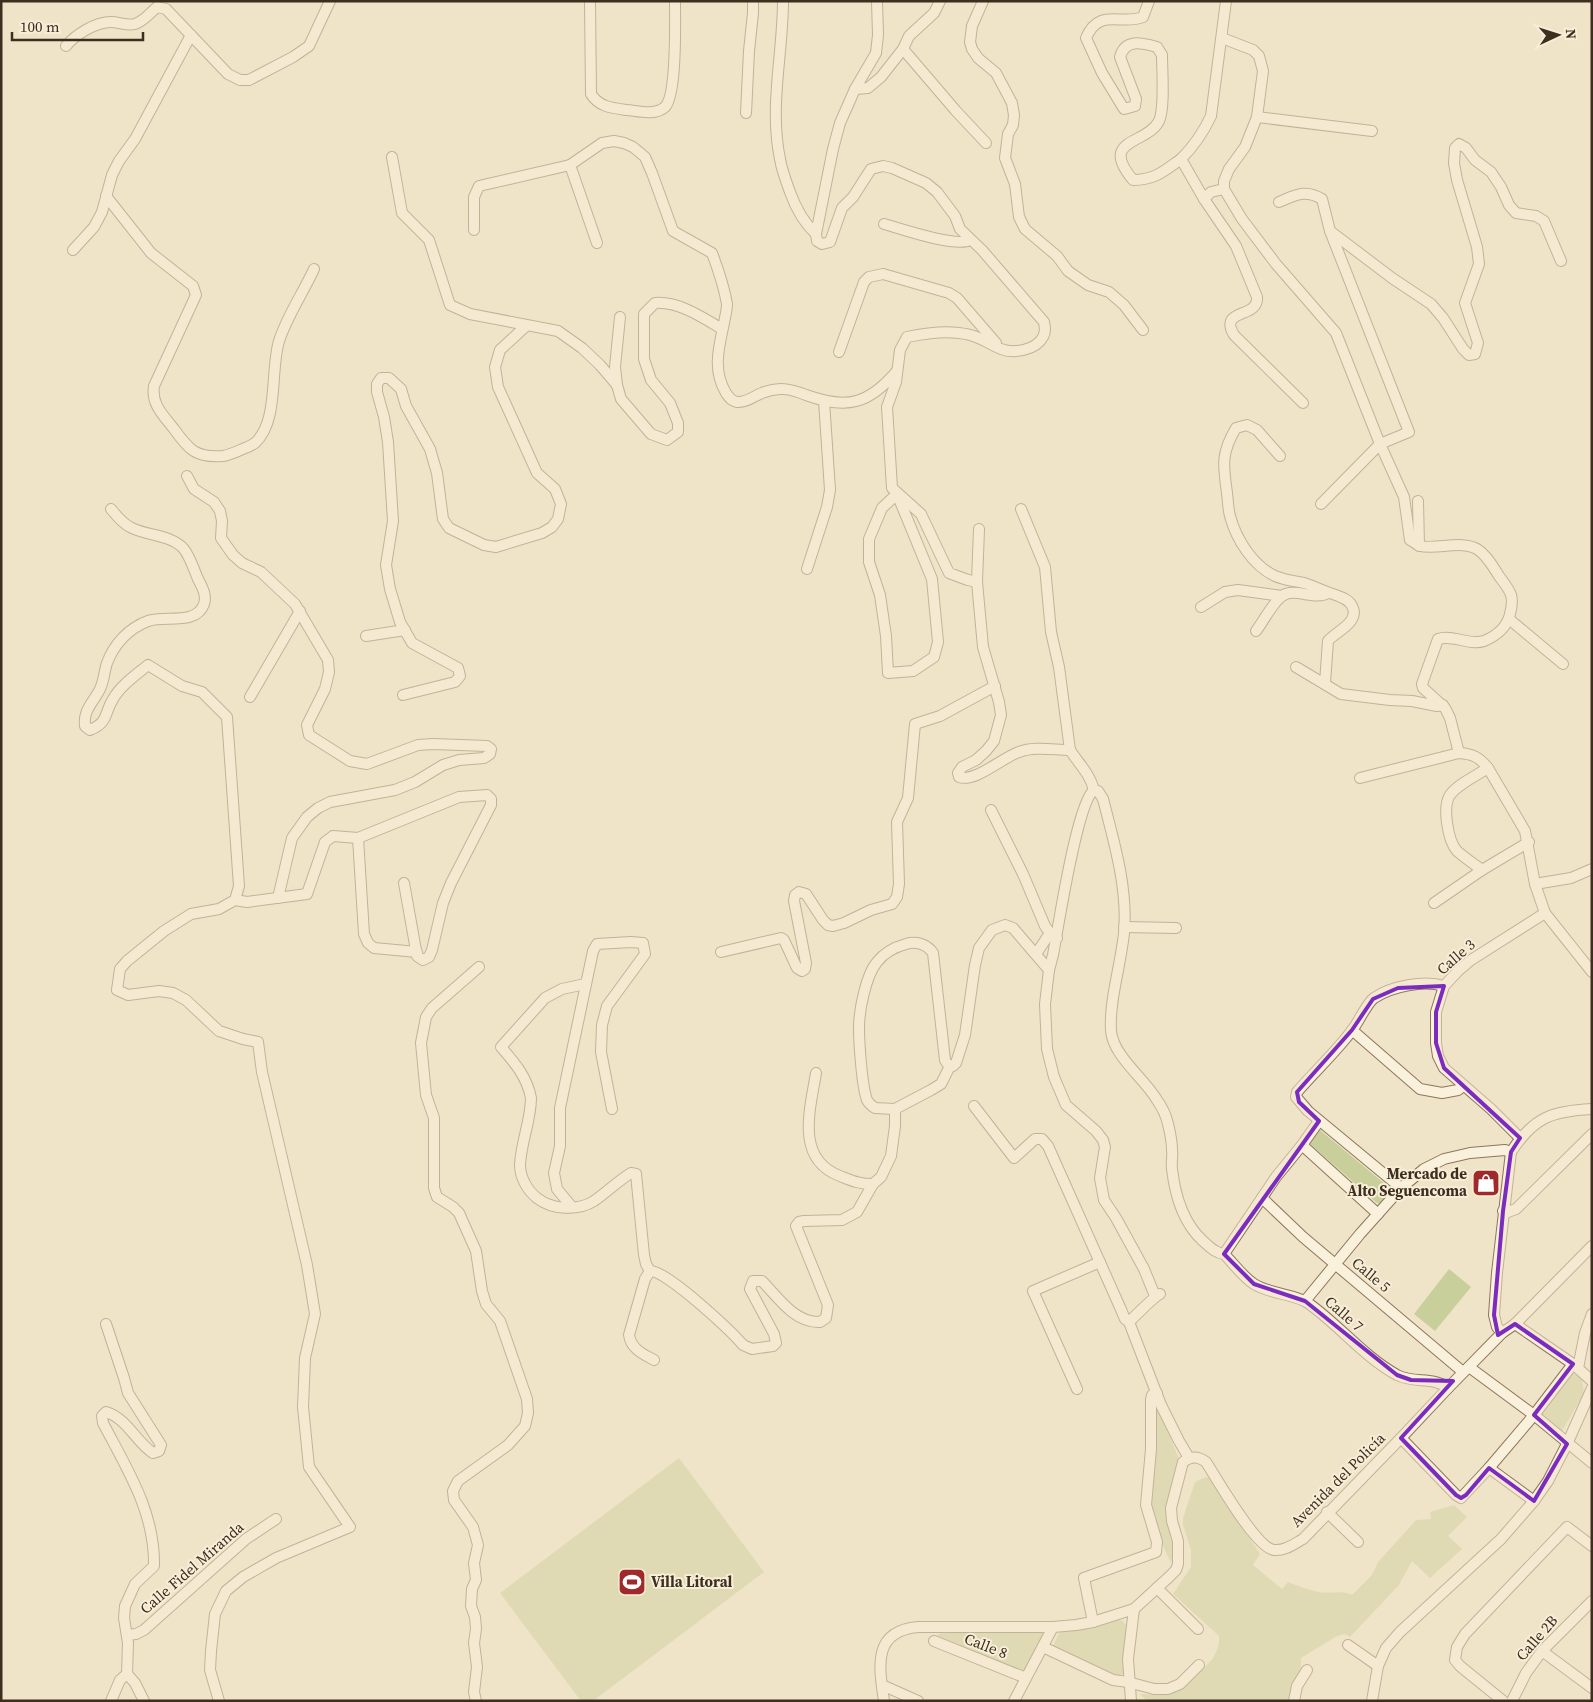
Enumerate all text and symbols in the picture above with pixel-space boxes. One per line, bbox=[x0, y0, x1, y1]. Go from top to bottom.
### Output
scale bar bbox=[12, 10, 144, 42]
north arrow bbox=[1533, 10, 1583, 60]
text: 100 m bbox=[20, 16, 60, 37]
text: N bbox=[1561, 28, 1581, 40]
street label: Calle 3 bbox=[1432, 934, 1479, 979]
place label: Mercado de Alto Seguencoma bbox=[1347, 1163, 1468, 1201]
shop icon: Mercado de Alto Seguencoma bbox=[1471, 1168, 1501, 1198]
street label: Calle 5 bbox=[1347, 1252, 1395, 1297]
street label: Calle 7 bbox=[1321, 1291, 1368, 1336]
street label: Avenida del Policía bbox=[1286, 1427, 1390, 1532]
street label: Calle Fidel Miranda bbox=[135, 1516, 248, 1619]
sports icon: Villa Litoral bbox=[617, 1567, 647, 1597]
place label: Villa Litoral bbox=[651, 1571, 733, 1592]
street label: Calle 2B bbox=[1511, 1610, 1562, 1665]
street label: Calle 8 bbox=[962, 1628, 1011, 1663]

